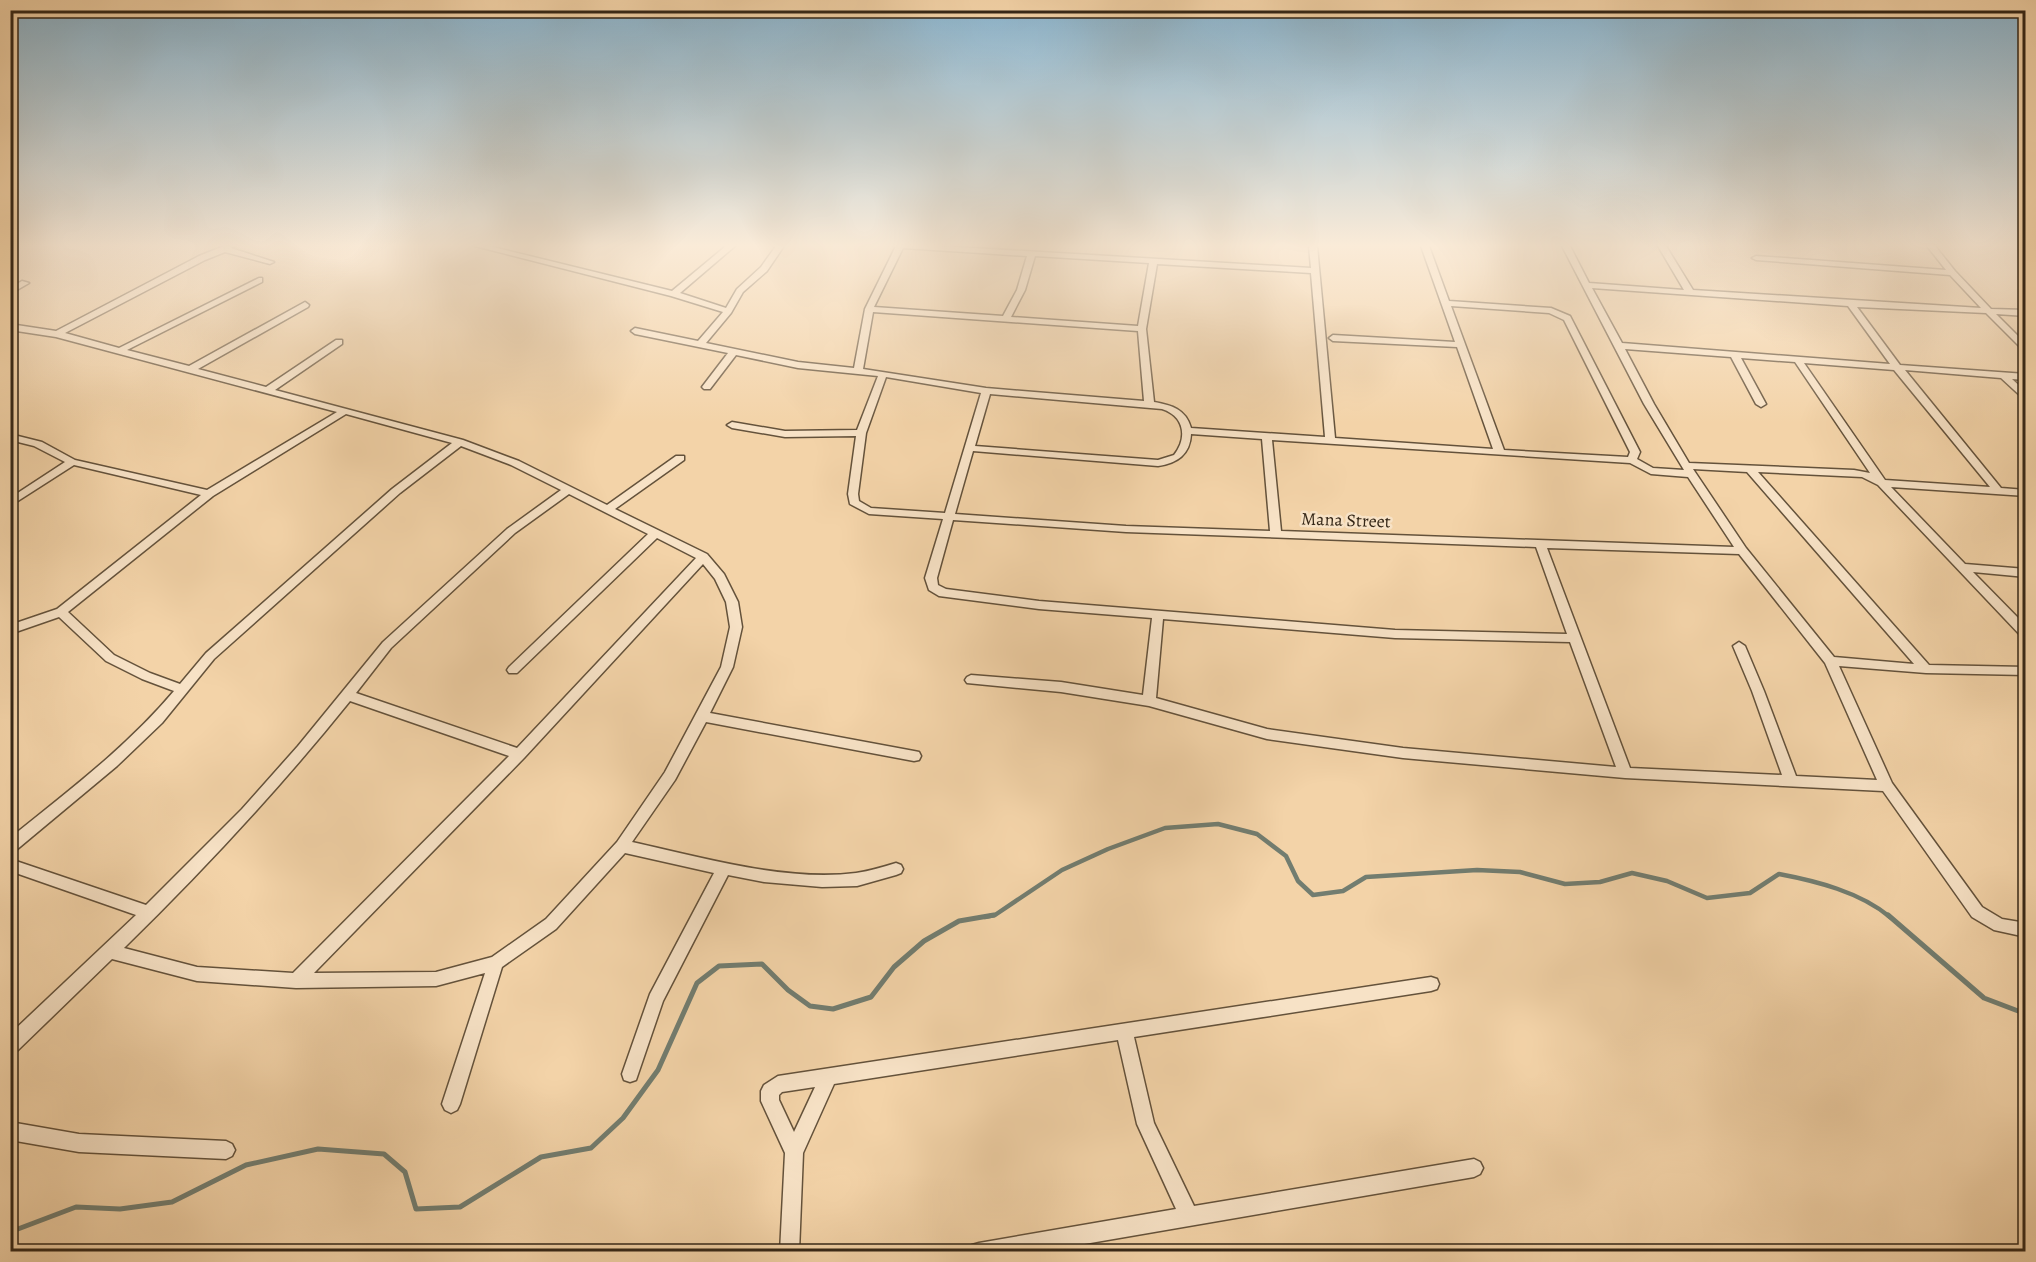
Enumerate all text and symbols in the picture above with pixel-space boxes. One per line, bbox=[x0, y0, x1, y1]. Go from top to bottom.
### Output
street label: Mana Street bbox=[1301, 506, 1391, 534]

